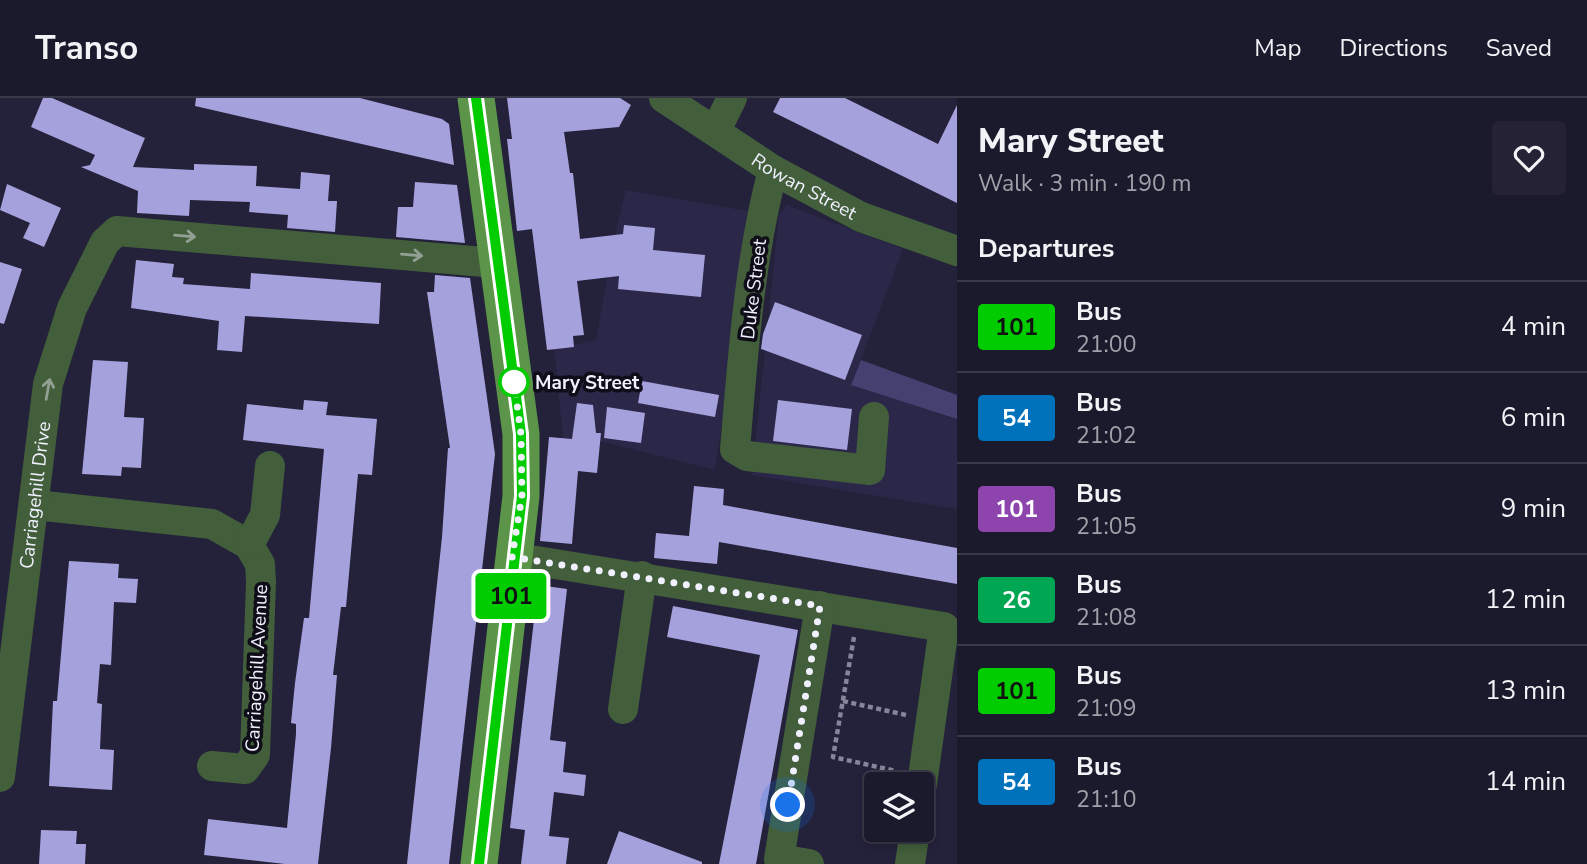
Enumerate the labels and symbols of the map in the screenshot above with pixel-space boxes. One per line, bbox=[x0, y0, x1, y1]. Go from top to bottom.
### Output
street label: Rowan Street bbox=[746, 147, 861, 227]
one-way arrow bbox=[173, 230, 196, 243]
street label: Duke Street bbox=[735, 237, 773, 341]
one-way arrow bbox=[400, 249, 423, 262]
marker: Mary Street bbox=[499, 367, 529, 397]
place label: Mary Street bbox=[535, 370, 640, 396]
one-way arrow bbox=[42, 378, 55, 401]
street label: Carriagehill Drive bbox=[14, 420, 57, 570]
line badge: 101 bbox=[471, 573, 551, 619]
street label: Carriagehill Avenue bbox=[240, 584, 274, 753]
your location bbox=[770, 787, 805, 822]

